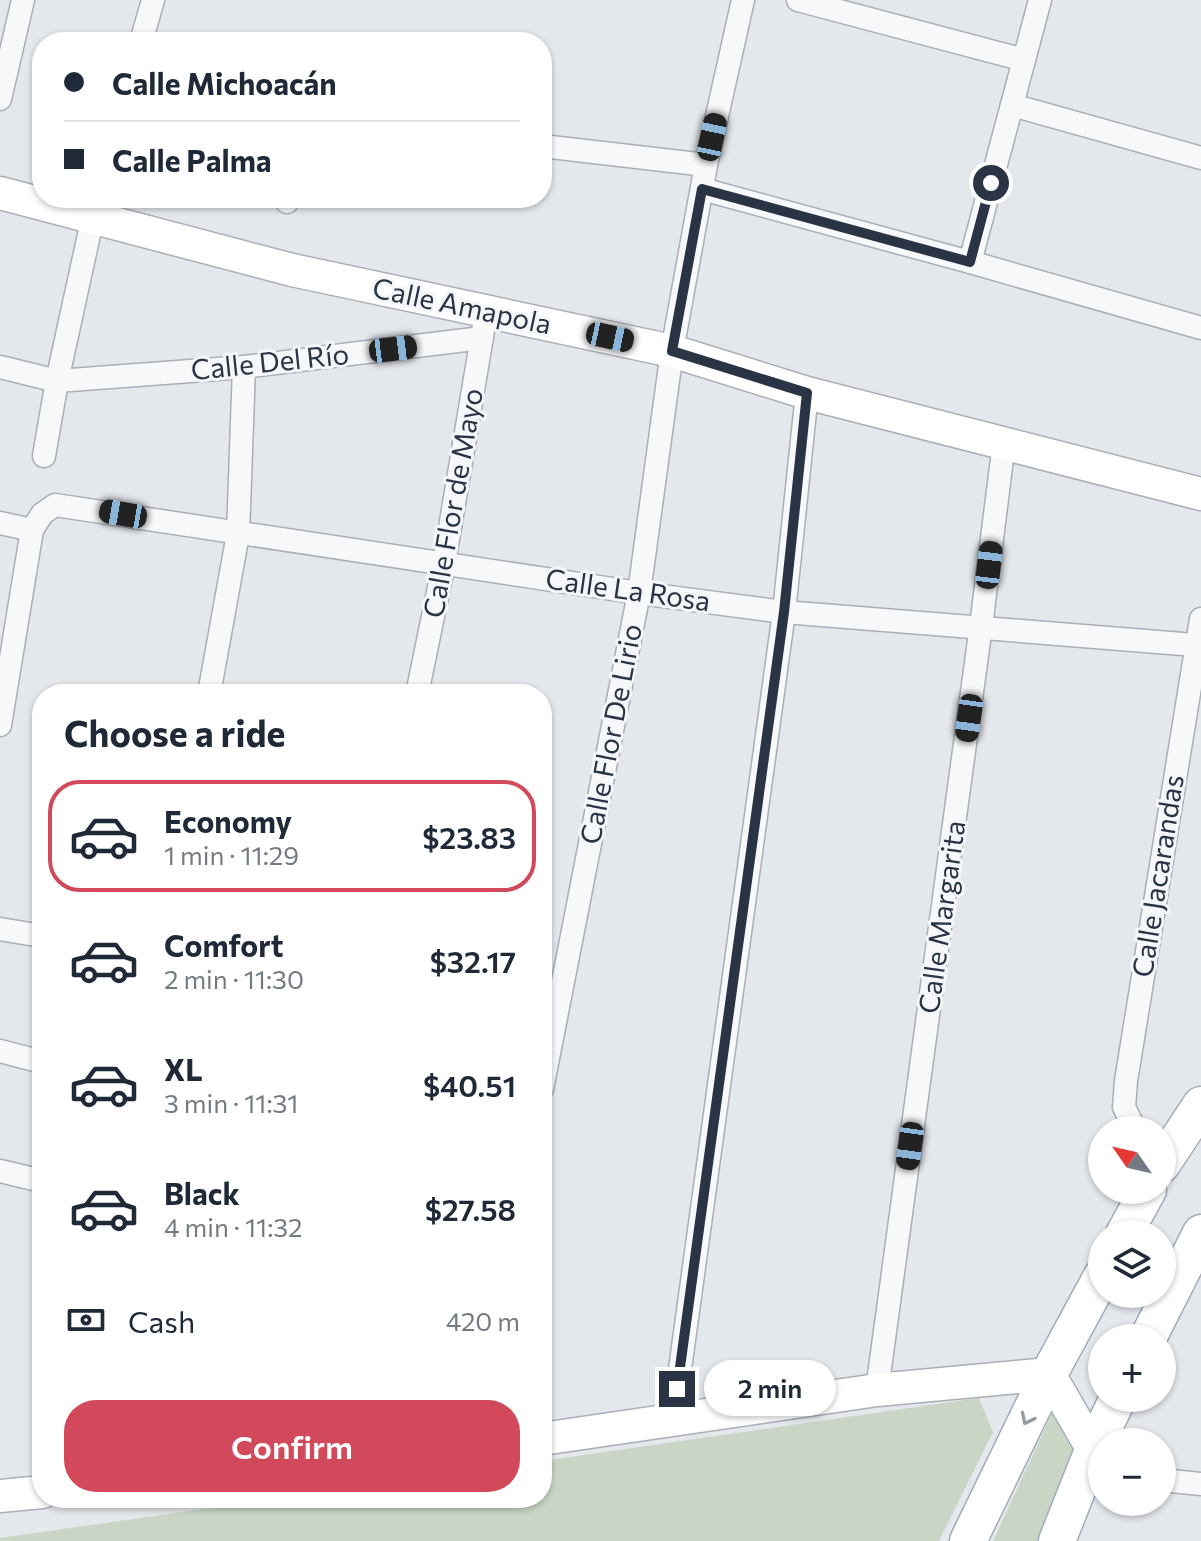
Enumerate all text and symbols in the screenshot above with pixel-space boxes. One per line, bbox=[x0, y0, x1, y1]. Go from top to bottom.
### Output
text: Calle Michoacán bbox=[112, 64, 337, 101]
car bbox=[695, 111, 729, 163]
text: Calle Palma bbox=[112, 141, 272, 178]
route start bbox=[973, 165, 1009, 201]
street label: Calle Amapola bbox=[370, 270, 555, 341]
car bbox=[584, 320, 636, 354]
car bbox=[368, 334, 418, 364]
street label: Calle Del Río bbox=[189, 336, 351, 386]
street label: Calle Flor de Mayo bbox=[415, 385, 489, 620]
car bbox=[97, 498, 149, 530]
car bbox=[974, 540, 1004, 590]
street label: Calle La Rosa bbox=[544, 561, 713, 617]
street label: Calle Flor De Lirio bbox=[572, 621, 648, 847]
car bbox=[954, 693, 984, 743]
text: Choose a ride bbox=[64, 710, 285, 754]
street label: Calle Jacarandas bbox=[1124, 772, 1190, 980]
icon: car bbox=[68, 800, 140, 872]
text: Economy bbox=[164, 802, 292, 839]
text: $23.83 bbox=[422, 818, 516, 855]
street label: Calle Margarita bbox=[911, 818, 971, 1016]
text: 1 min · 11:29 bbox=[164, 839, 299, 870]
icon: car bbox=[68, 924, 140, 996]
text: Comfort bbox=[164, 926, 283, 963]
text: $32.17 bbox=[430, 942, 516, 979]
text: 2 min · 11:30 bbox=[164, 963, 304, 994]
icon: car bbox=[68, 1048, 140, 1120]
text: XL bbox=[164, 1050, 203, 1087]
text: $40.51 bbox=[423, 1066, 516, 1103]
text: 3 min · 11:31 bbox=[164, 1087, 299, 1118]
north arrow bbox=[1088, 1116, 1176, 1204]
map controls bbox=[1088, 1116, 1176, 1516]
car bbox=[895, 1121, 925, 1171]
icon: car bbox=[68, 1172, 140, 1244]
text: Black bbox=[164, 1174, 240, 1211]
text: $27.58 bbox=[425, 1190, 516, 1227]
text: 4 min · 11:32 bbox=[164, 1211, 302, 1242]
button: layers bbox=[1088, 1220, 1176, 1308]
icon: cash bbox=[64, 1298, 108, 1342]
text: Cash bbox=[128, 1302, 195, 1339]
text: 420 m bbox=[446, 1305, 520, 1336]
button: + bbox=[1088, 1324, 1176, 1412]
callout: 2 min bbox=[705, 1361, 837, 1417]
route end bbox=[659, 1371, 695, 1407]
text: 2 min bbox=[738, 1372, 802, 1403]
button: Confirm bbox=[64, 1400, 520, 1492]
one-way arrow bbox=[1021, 1411, 1037, 1426]
button: − bbox=[1088, 1428, 1176, 1516]

